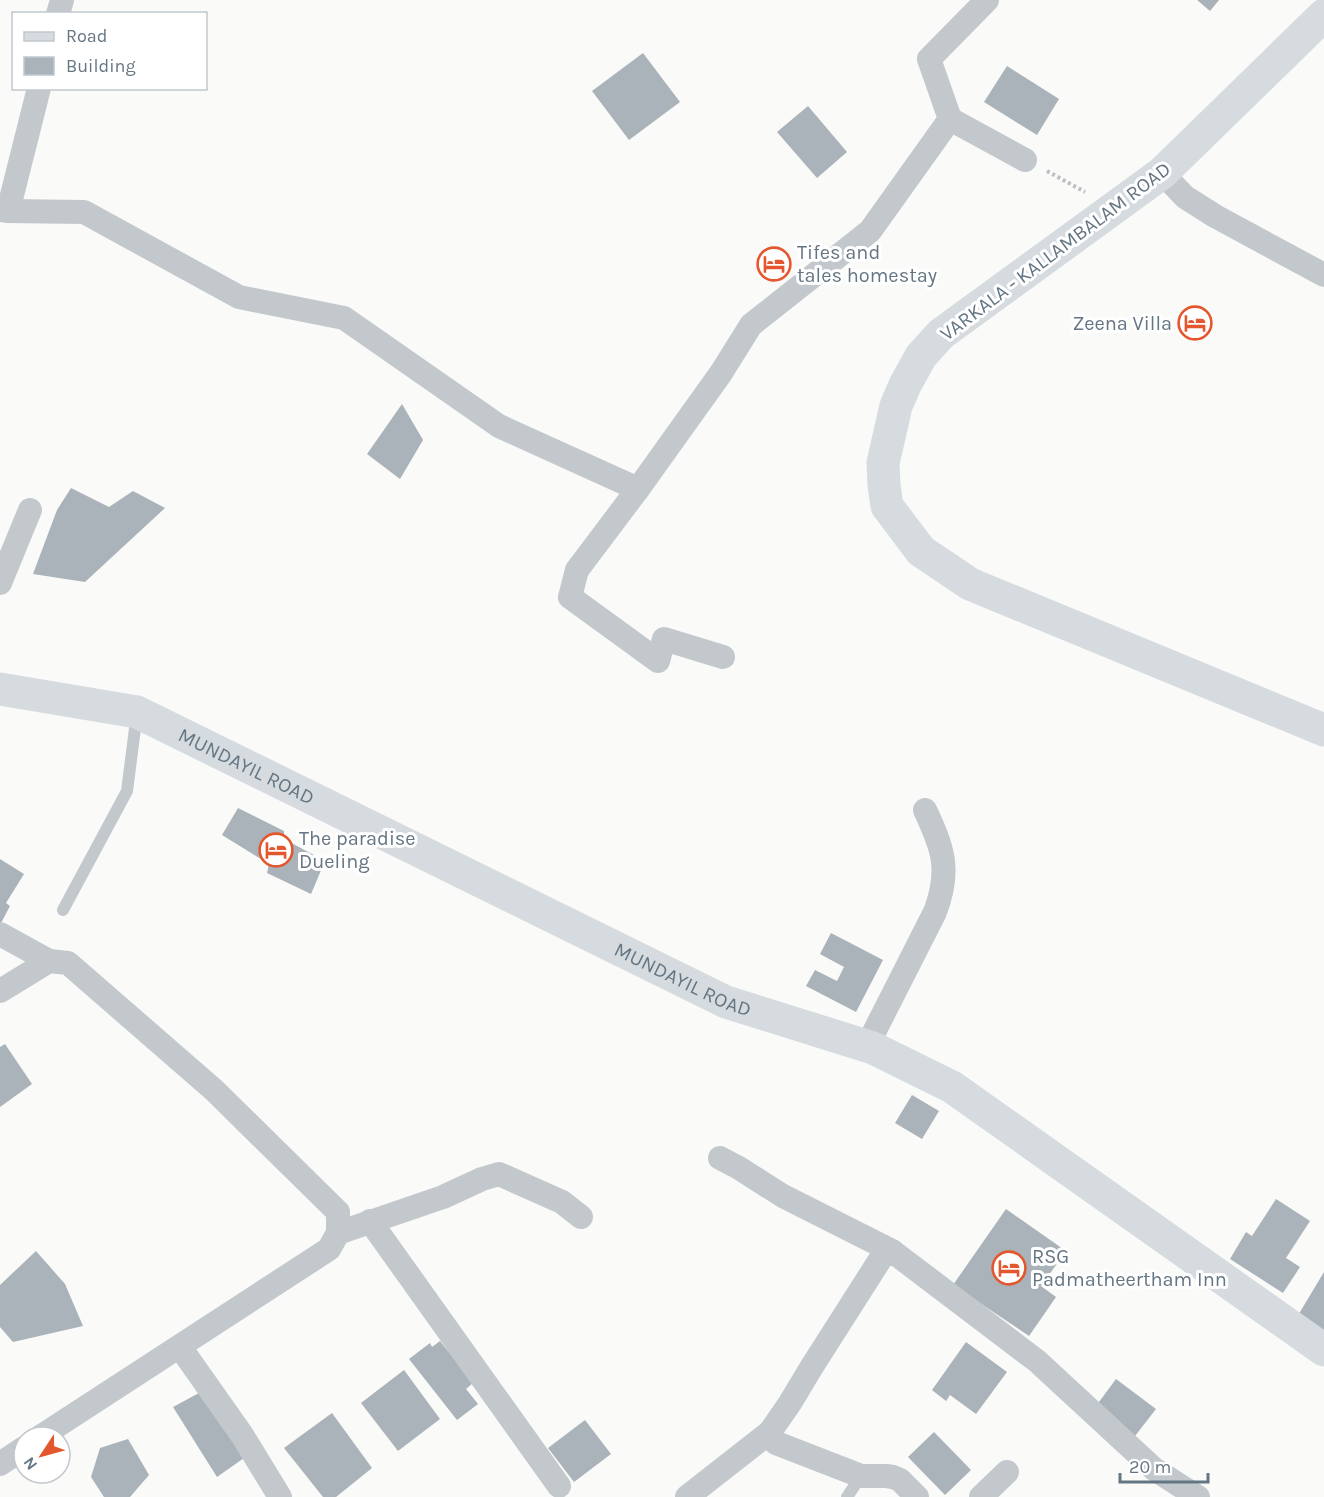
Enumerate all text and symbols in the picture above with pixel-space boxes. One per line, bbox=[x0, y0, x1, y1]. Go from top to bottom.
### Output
legend bbox=[12, 12, 207, 90]
text: Road bbox=[66, 25, 107, 47]
text: Building bbox=[66, 55, 136, 77]
street label: VARKALA - KALLAMBALAM ROAD bbox=[936, 157, 1175, 346]
place label: Tifes and tales homestay bbox=[797, 241, 937, 287]
hotel icon: Tifes and tales homestay bbox=[756, 246, 792, 282]
hotel icon: Zeena Villa bbox=[1177, 305, 1213, 341]
place label: Zeena Villa bbox=[1072, 312, 1172, 335]
street label: MUNDAYIL ROAD bbox=[175, 723, 318, 809]
place label: The paradise Dueling bbox=[299, 827, 416, 873]
hotel icon: The paradise Dueling bbox=[258, 832, 294, 868]
street label: MUNDAYIL ROAD bbox=[611, 938, 754, 1021]
place label: RSG Padmatheertham Inn bbox=[1032, 1245, 1227, 1291]
hotel icon: RSG Padmatheertham Inn bbox=[991, 1250, 1027, 1286]
north arrow bbox=[12, 1425, 72, 1485]
scale bar bbox=[1120, 1446, 1208, 1484]
text: N bbox=[19, 1453, 41, 1474]
text: 20 m bbox=[1129, 1456, 1171, 1478]

